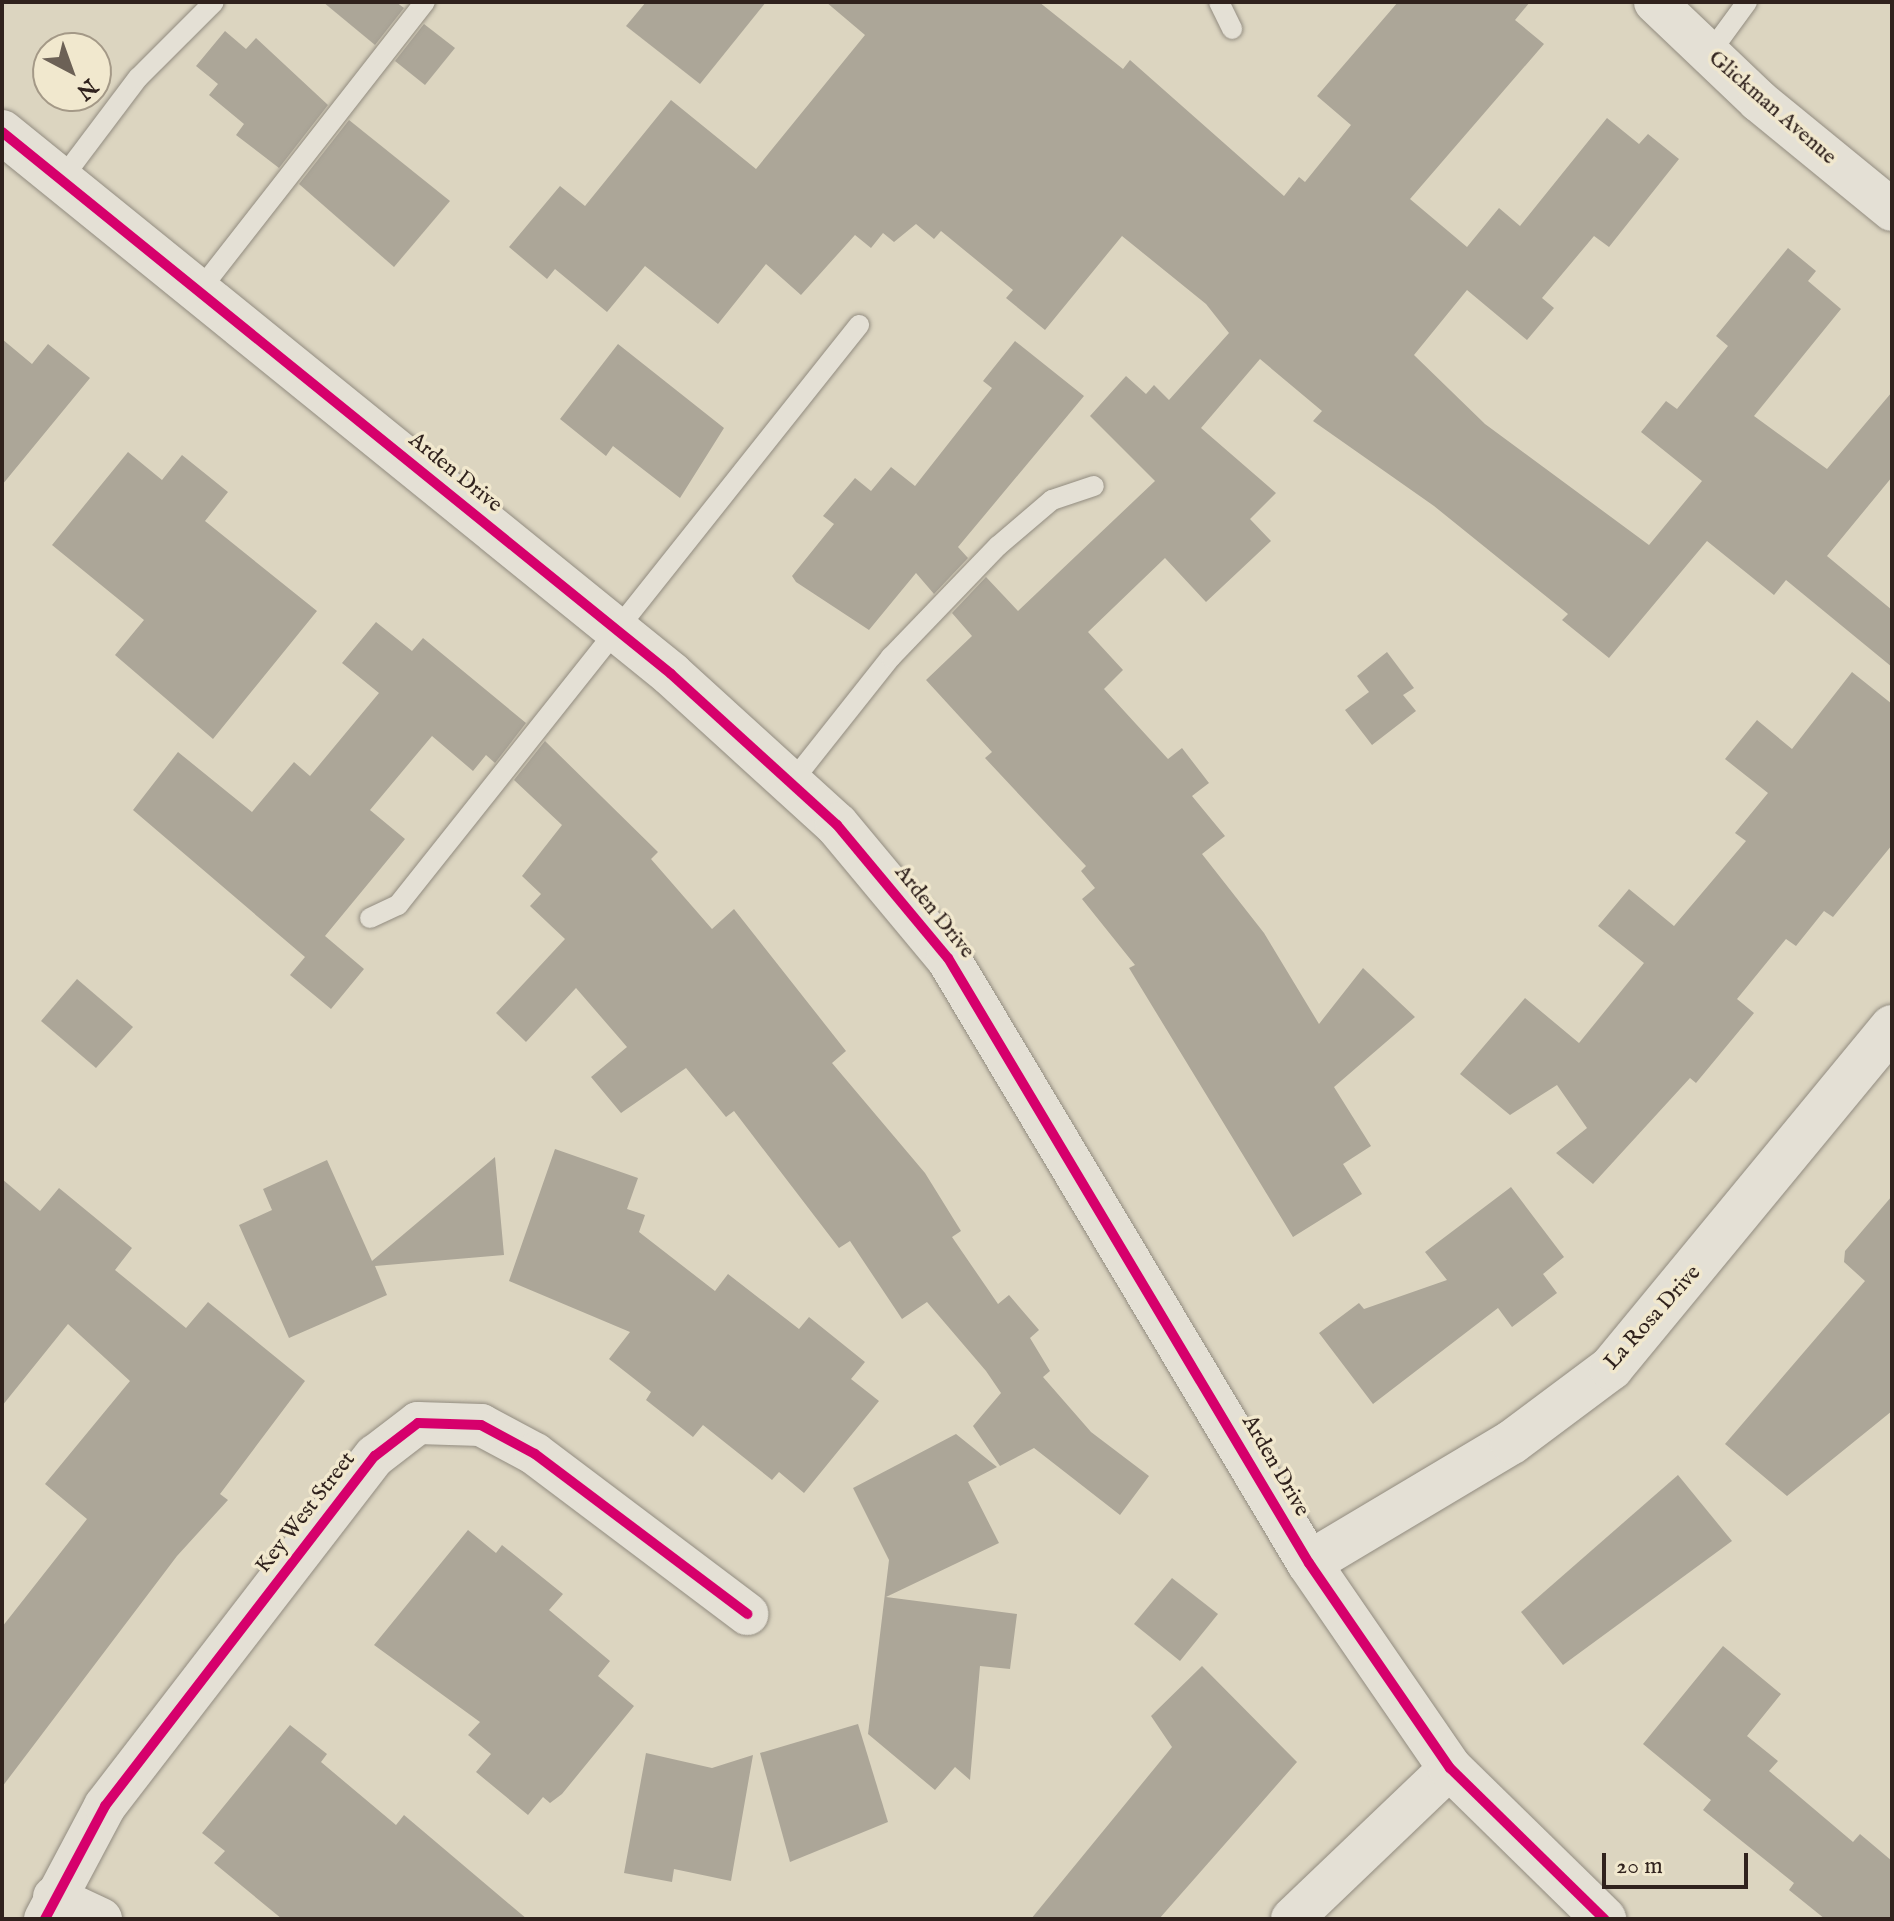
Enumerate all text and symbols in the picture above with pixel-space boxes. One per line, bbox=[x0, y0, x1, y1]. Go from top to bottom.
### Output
north arrow bbox=[32, 32, 112, 112]
street label: Glickman Avenue bbox=[1703, 45, 1841, 171]
text: N bbox=[70, 72, 103, 105]
street label: Arden Drive bbox=[403, 427, 507, 519]
street label: Arden Drive bbox=[888, 860, 980, 964]
street label: La Rosa Drive bbox=[1599, 1260, 1707, 1376]
street label: Arden Drive bbox=[1235, 1411, 1315, 1521]
street label: Key West Street bbox=[251, 1447, 361, 1579]
scale bar bbox=[1606, 1837, 1752, 1887]
text: 20 m bbox=[1616, 1851, 1663, 1882]

